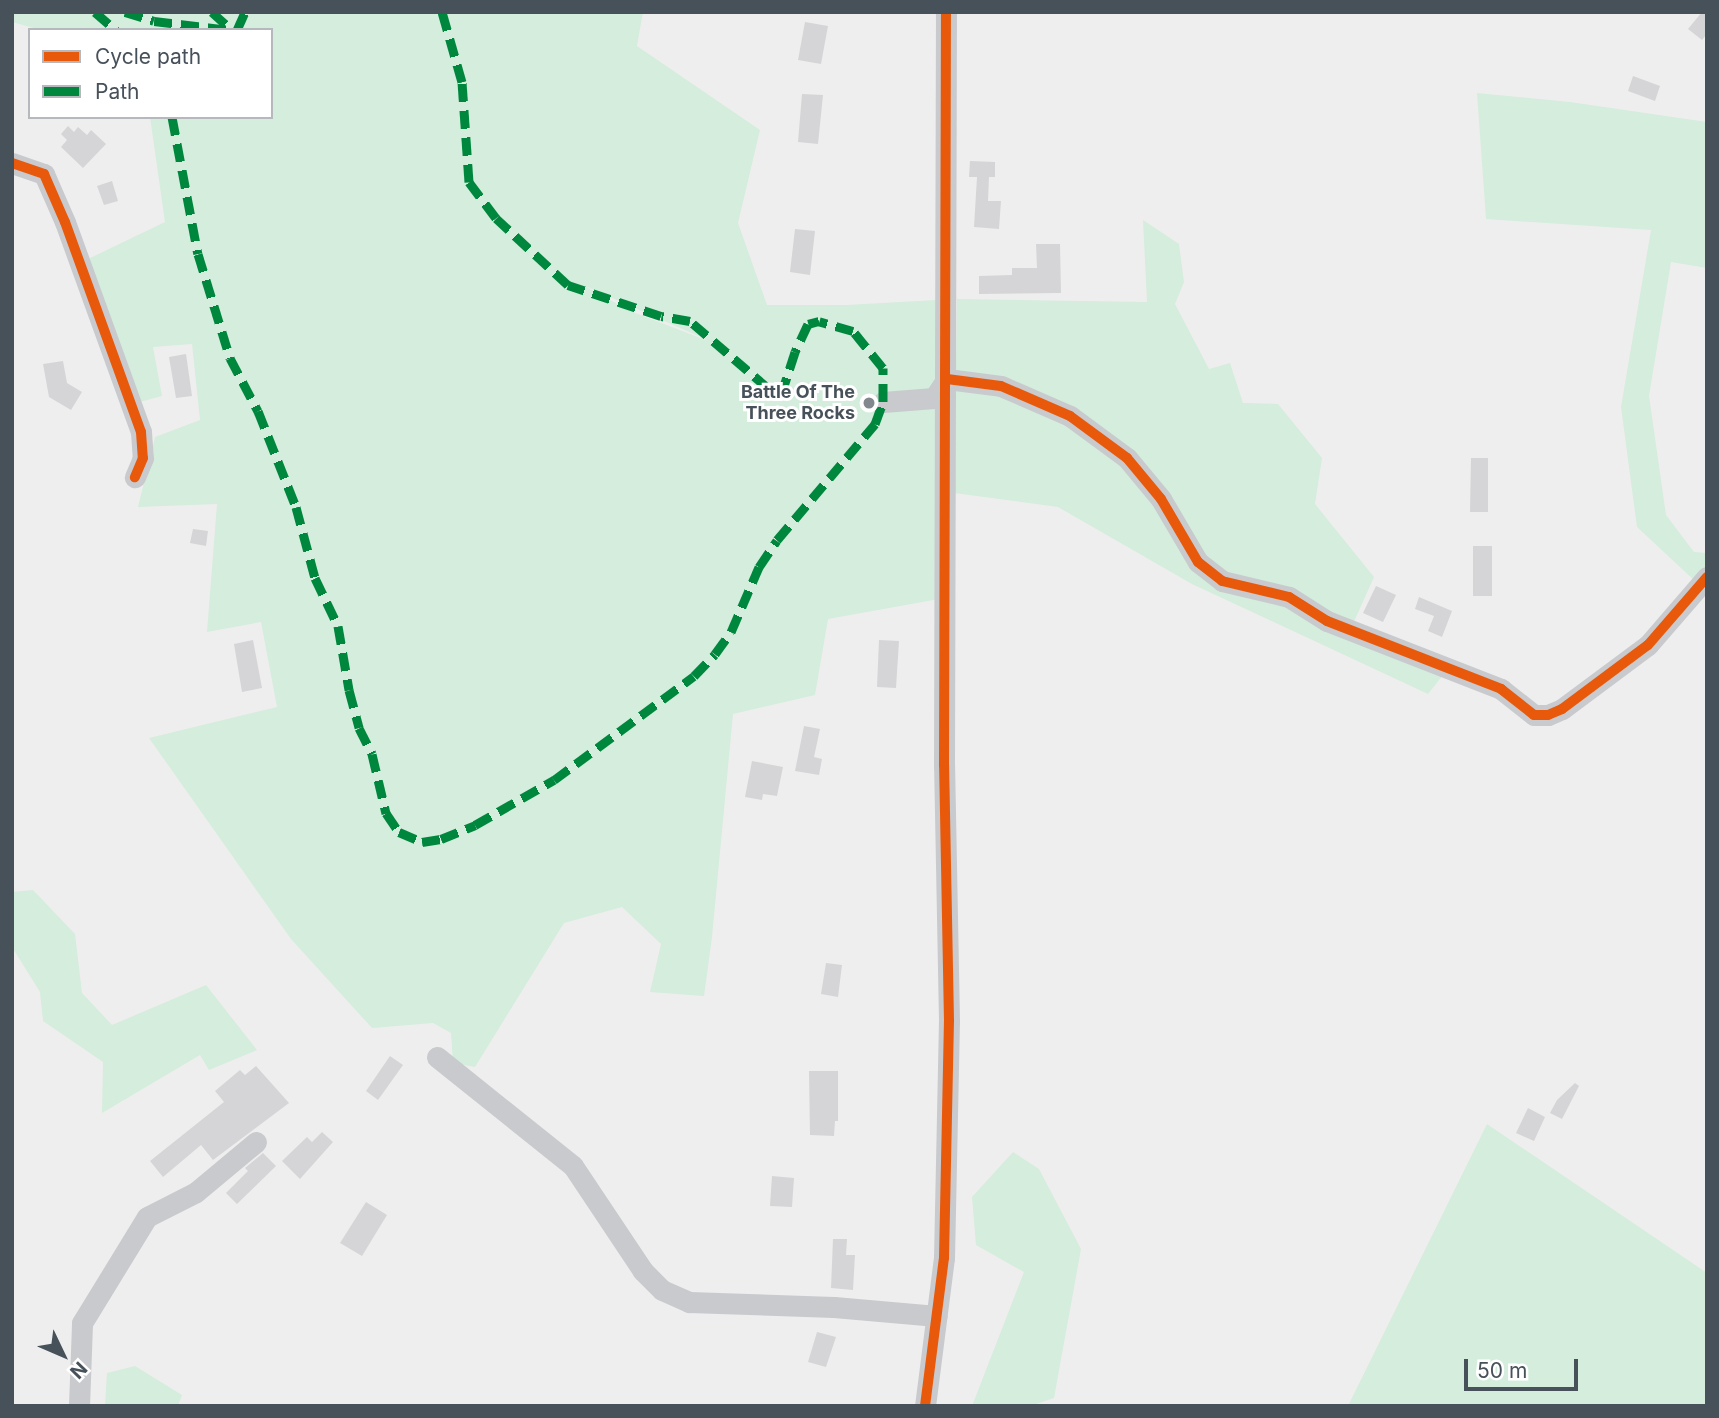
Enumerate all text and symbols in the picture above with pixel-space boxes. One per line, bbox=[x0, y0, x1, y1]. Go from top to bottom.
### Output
legend bbox=[28, 28, 273, 119]
text: Cycle path bbox=[95, 44, 201, 69]
text: Path bbox=[95, 79, 140, 104]
place label: Battle Of The Three Rocks bbox=[741, 382, 855, 424]
marker: Battle Of The Three Rocks bbox=[861, 395, 877, 411]
north arrow bbox=[28, 1320, 98, 1390]
scale bar bbox=[1467, 1344, 1581, 1388]
text: N bbox=[65, 1357, 92, 1383]
text: 50 m bbox=[1477, 1358, 1527, 1383]

